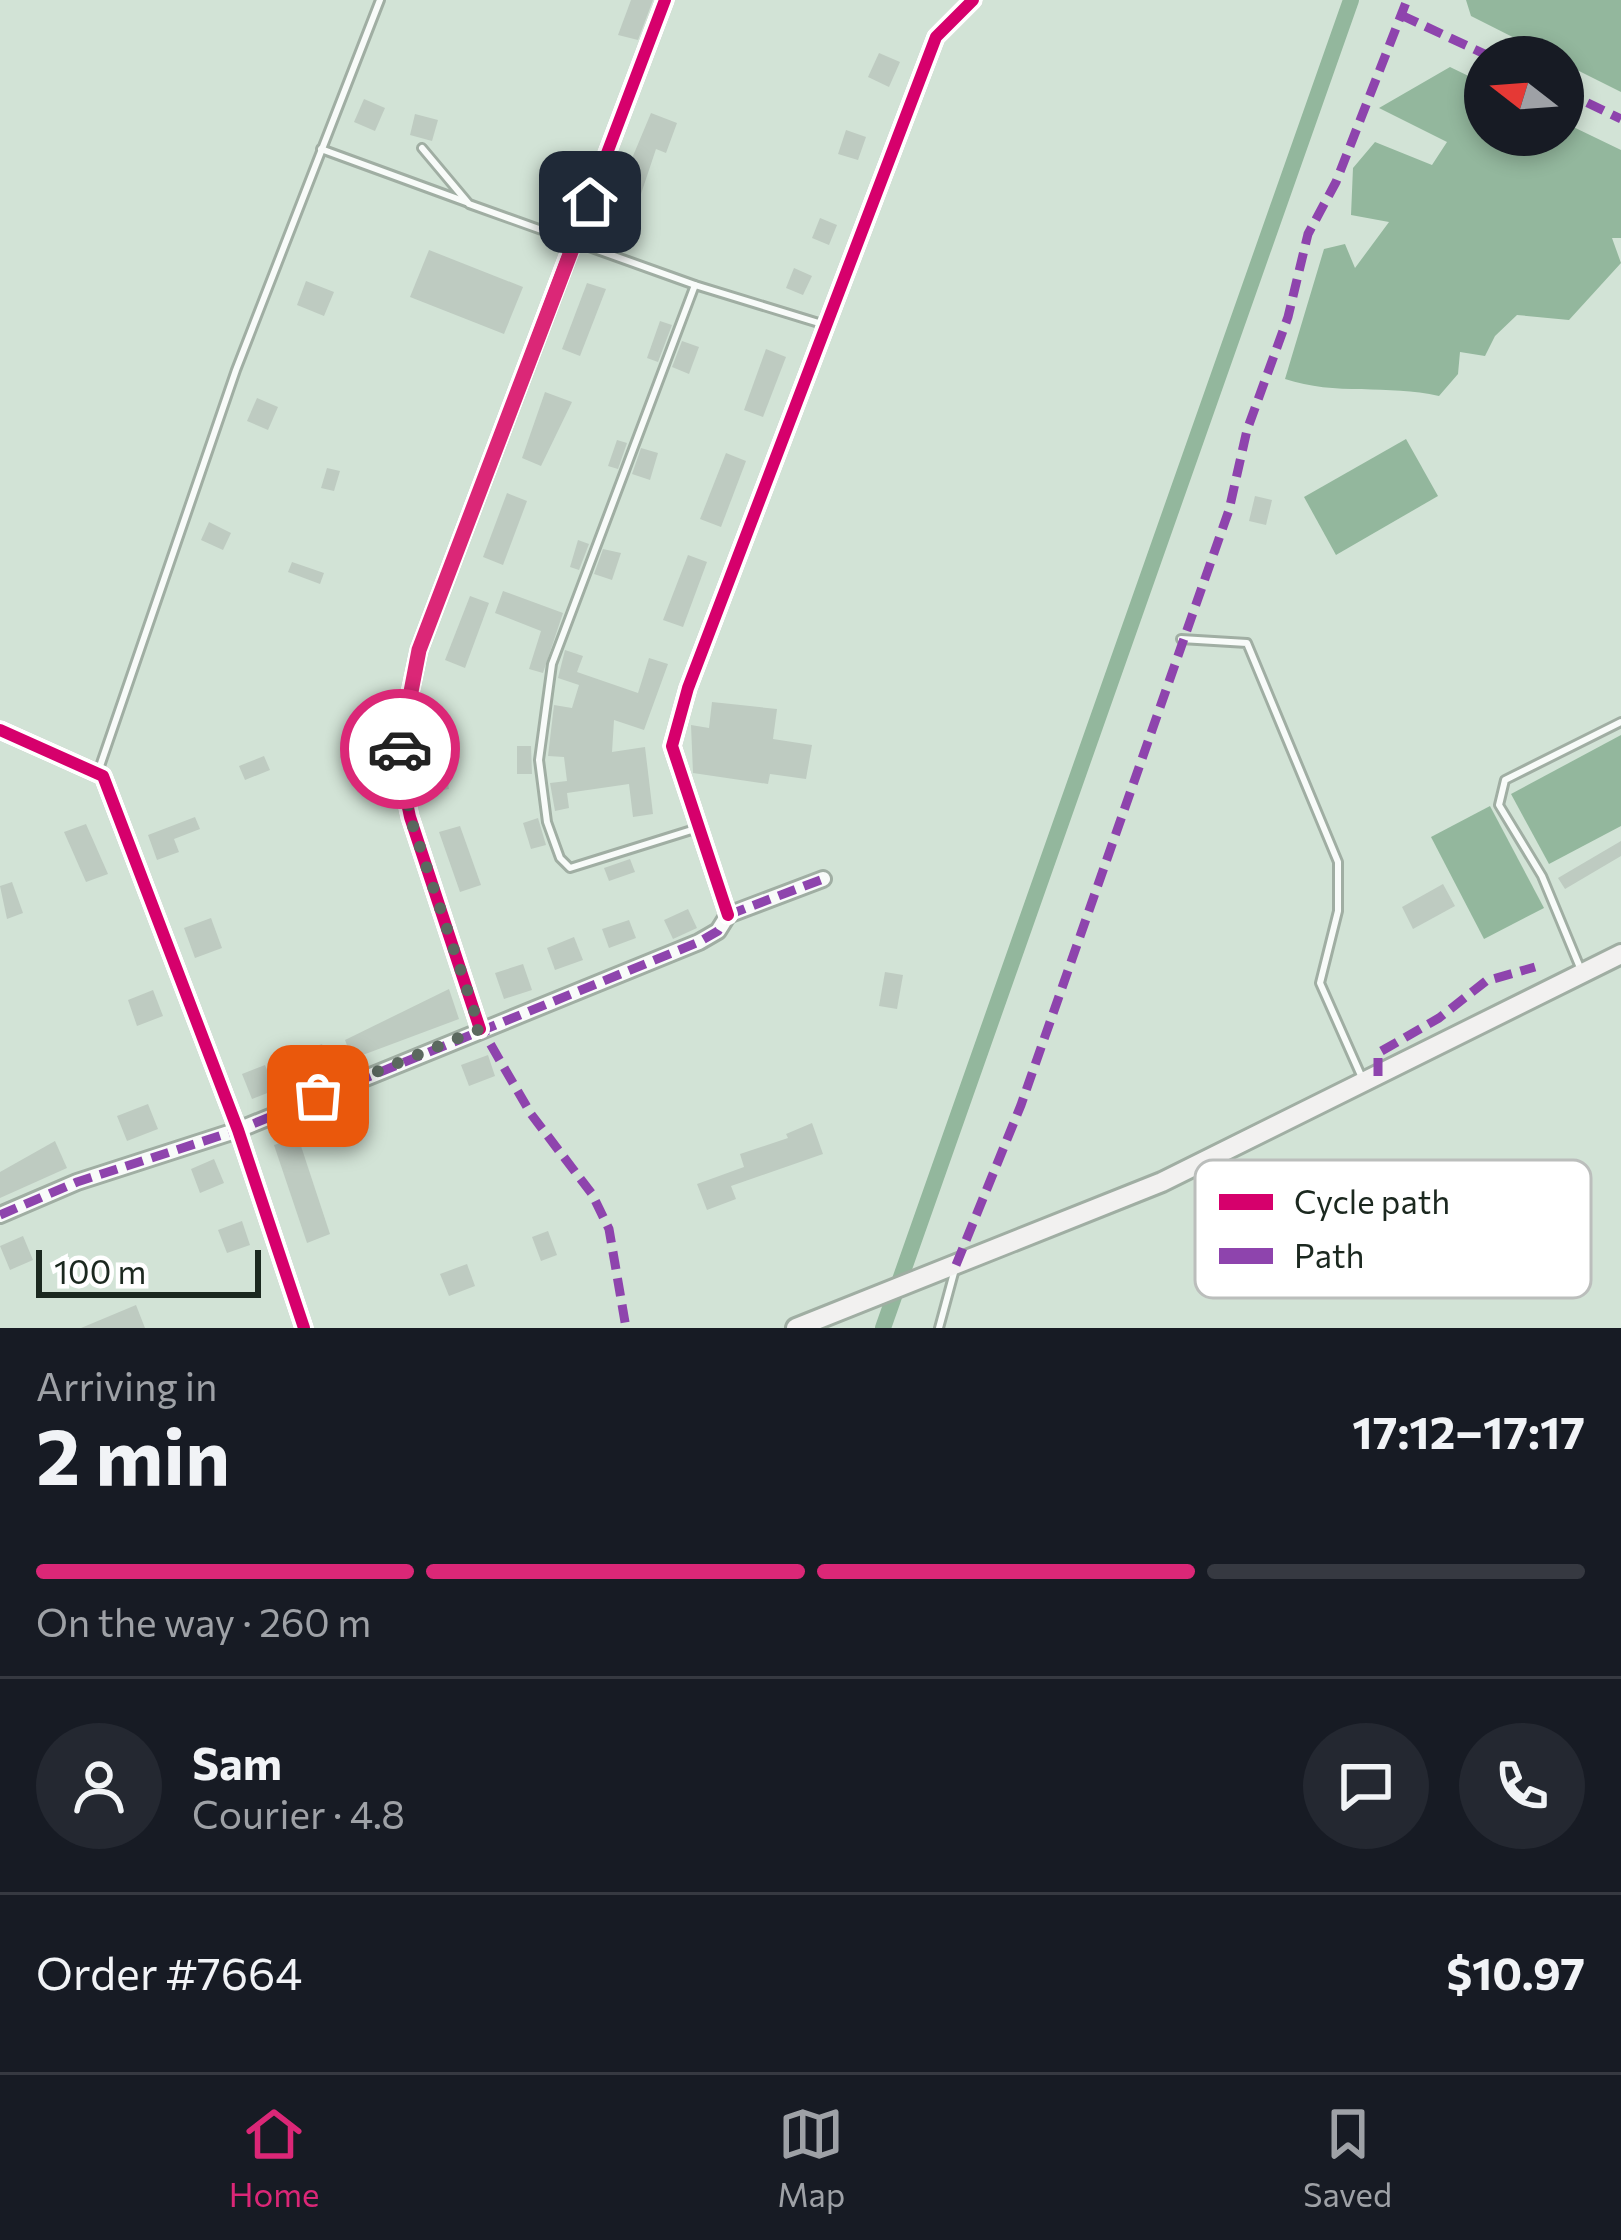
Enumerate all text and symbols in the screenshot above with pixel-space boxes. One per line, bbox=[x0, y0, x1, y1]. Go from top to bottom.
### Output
north arrow bbox=[1464, 36, 1584, 156]
map controls bbox=[1464, 36, 1584, 156]
pin bbox=[539, 151, 641, 253]
icon: home bbox=[557, 169, 623, 235]
courier bbox=[340, 689, 460, 809]
icon: car bbox=[367, 716, 433, 782]
pin bbox=[267, 1045, 369, 1147]
icon: bag bbox=[285, 1063, 351, 1129]
legend bbox=[1195, 1160, 1591, 1298]
text: Cycle path bbox=[1294, 1180, 1450, 1221]
text: Path bbox=[1294, 1234, 1364, 1275]
scale bar bbox=[36, 1244, 261, 1297]
text: 100 m bbox=[54, 1250, 146, 1291]
text: Arriving in bbox=[36, 1361, 217, 1409]
text: 17:12–17:17 bbox=[1352, 1403, 1585, 1458]
text: 2 min bbox=[36, 1406, 230, 1501]
text: On the way · 260 m bbox=[36, 1597, 371, 1645]
button: person bbox=[36, 1723, 162, 1849]
button: chat bbox=[1303, 1723, 1429, 1849]
button: phone bbox=[1459, 1723, 1585, 1849]
text: Sam bbox=[192, 1734, 282, 1789]
text: Courier · 4.8 bbox=[192, 1789, 405, 1837]
text: Order #7664 bbox=[36, 1944, 302, 1999]
text: $10.97 bbox=[1446, 1944, 1585, 1999]
tab: Home bbox=[229, 2101, 320, 2214]
tab: Map bbox=[777, 2101, 845, 2214]
tab: Saved bbox=[1303, 2101, 1392, 2214]

